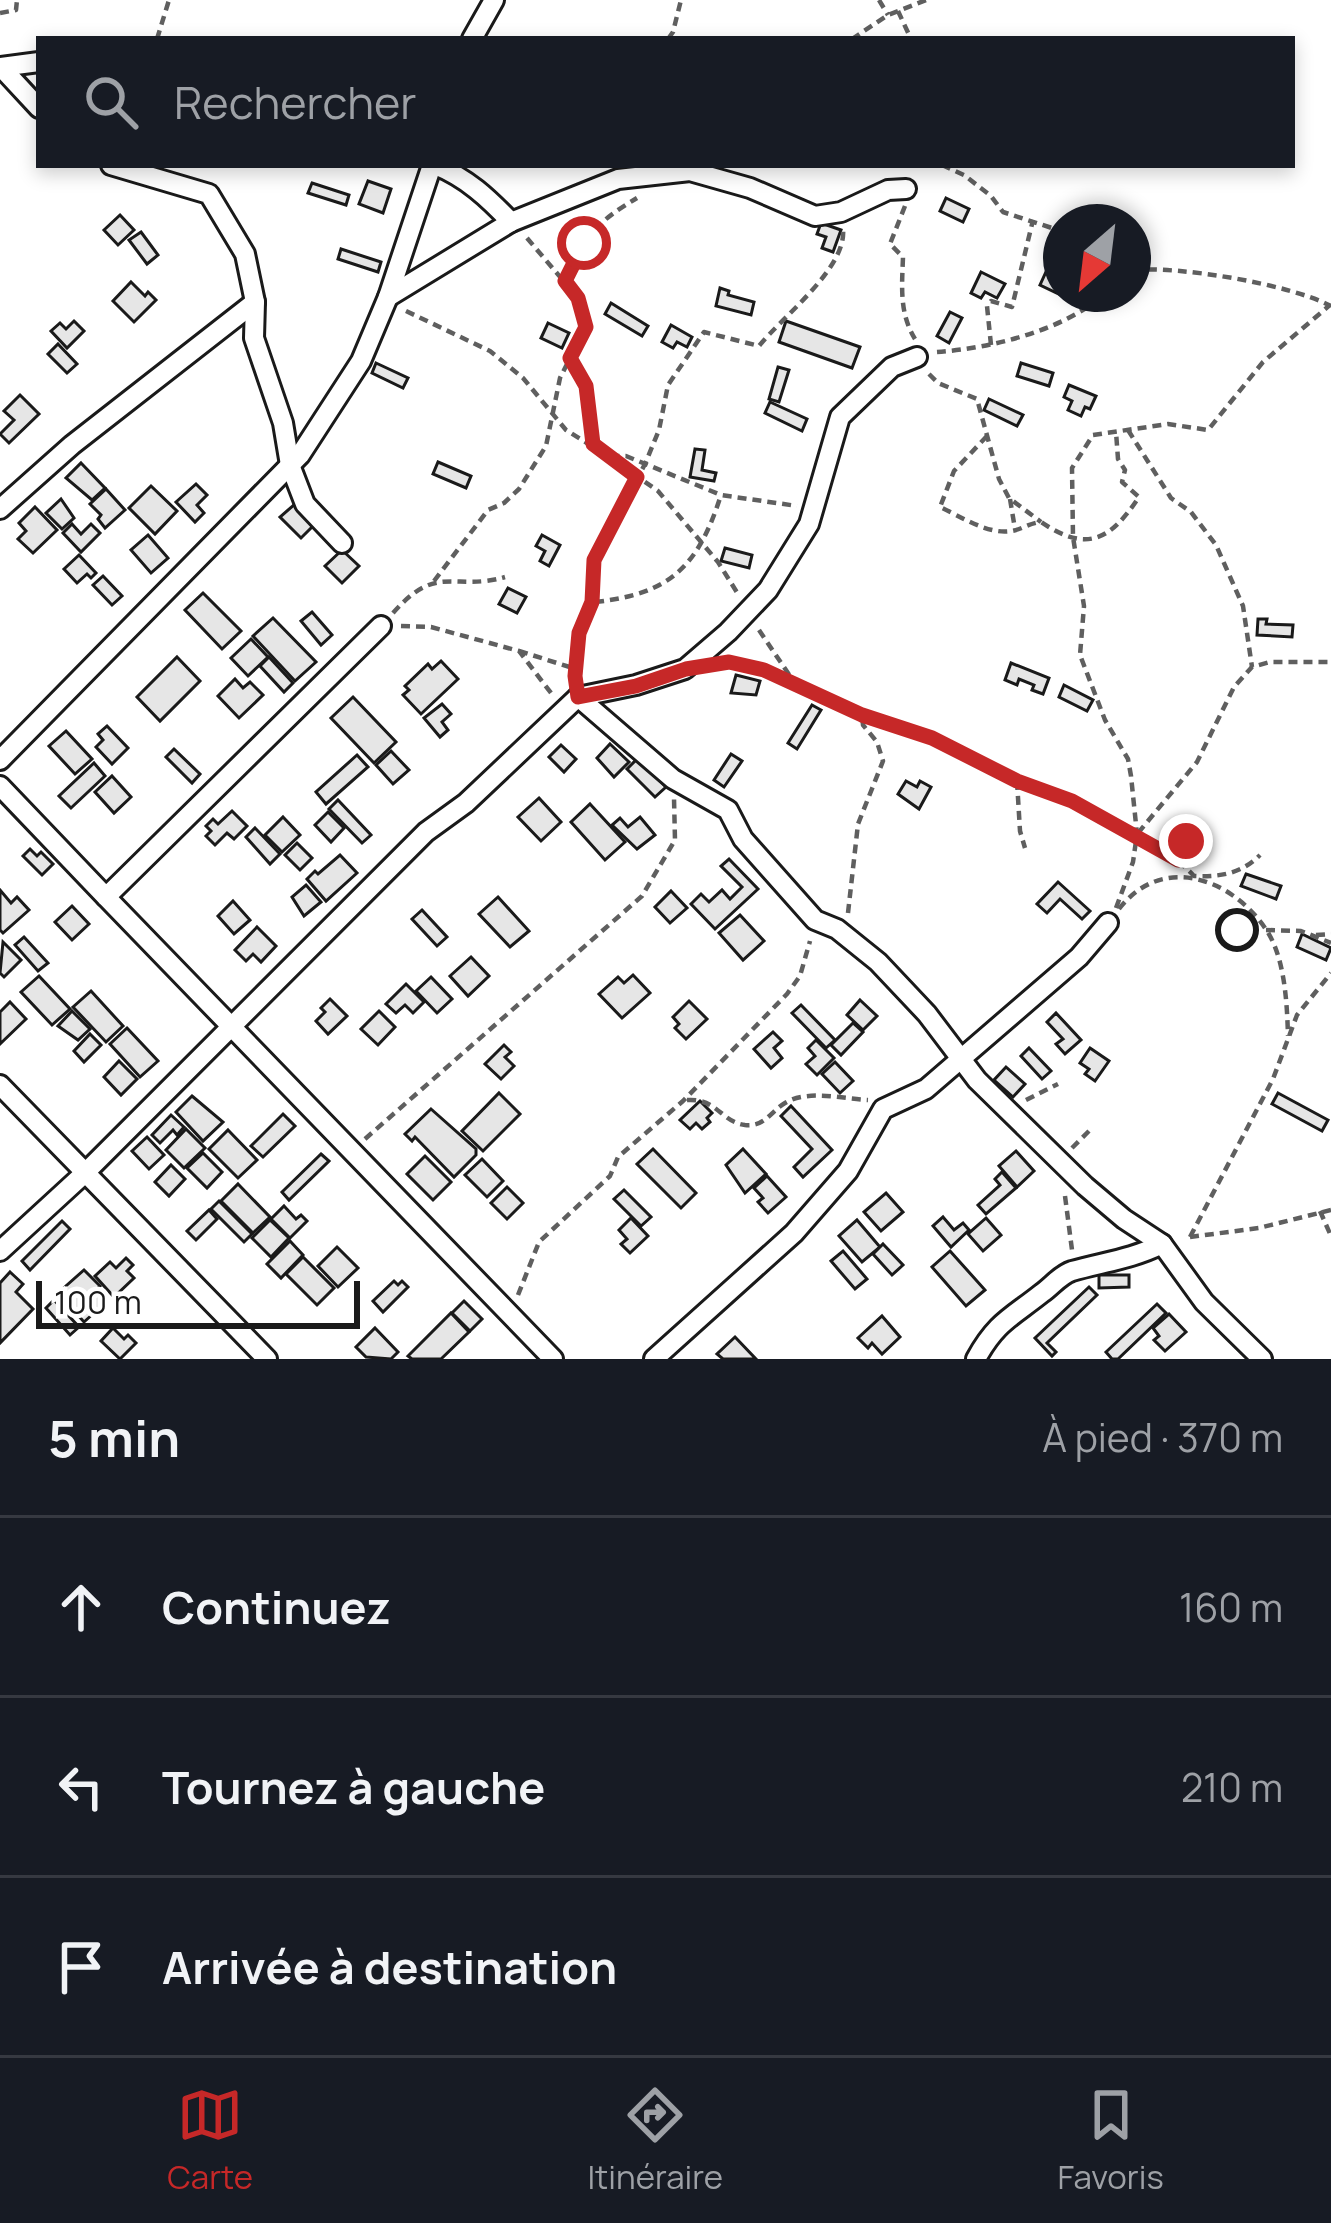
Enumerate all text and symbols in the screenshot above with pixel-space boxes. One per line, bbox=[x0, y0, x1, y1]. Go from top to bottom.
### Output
search box bbox=[36, 36, 1295, 168]
icon: search bbox=[78, 69, 144, 135]
text: Rechercher bbox=[174, 71, 417, 133]
north arrow bbox=[1043, 204, 1151, 312]
route start bbox=[557, 216, 611, 270]
route end bbox=[1159, 814, 1213, 868]
scale bar bbox=[36, 1275, 360, 1328]
text: 100 m bbox=[54, 1279, 142, 1324]
text: 5 min bbox=[48, 1403, 180, 1472]
text: À pied · 370 m bbox=[1042, 1410, 1283, 1464]
icon: ahead bbox=[48, 1574, 114, 1640]
text: Continuez bbox=[162, 1576, 391, 1638]
text: 160 m bbox=[1179, 1580, 1283, 1634]
icon: left bbox=[48, 1754, 114, 1820]
text: Tournez à gauche bbox=[162, 1756, 545, 1818]
text: 210 m bbox=[1181, 1760, 1283, 1814]
icon: arrive bbox=[48, 1934, 114, 2000]
text: Arrivée à destination bbox=[162, 1936, 617, 1998]
tab: Carte bbox=[167, 2082, 253, 2199]
tab: Itinéraire bbox=[587, 2082, 723, 2199]
tab: Favoris bbox=[1058, 2082, 1164, 2199]

